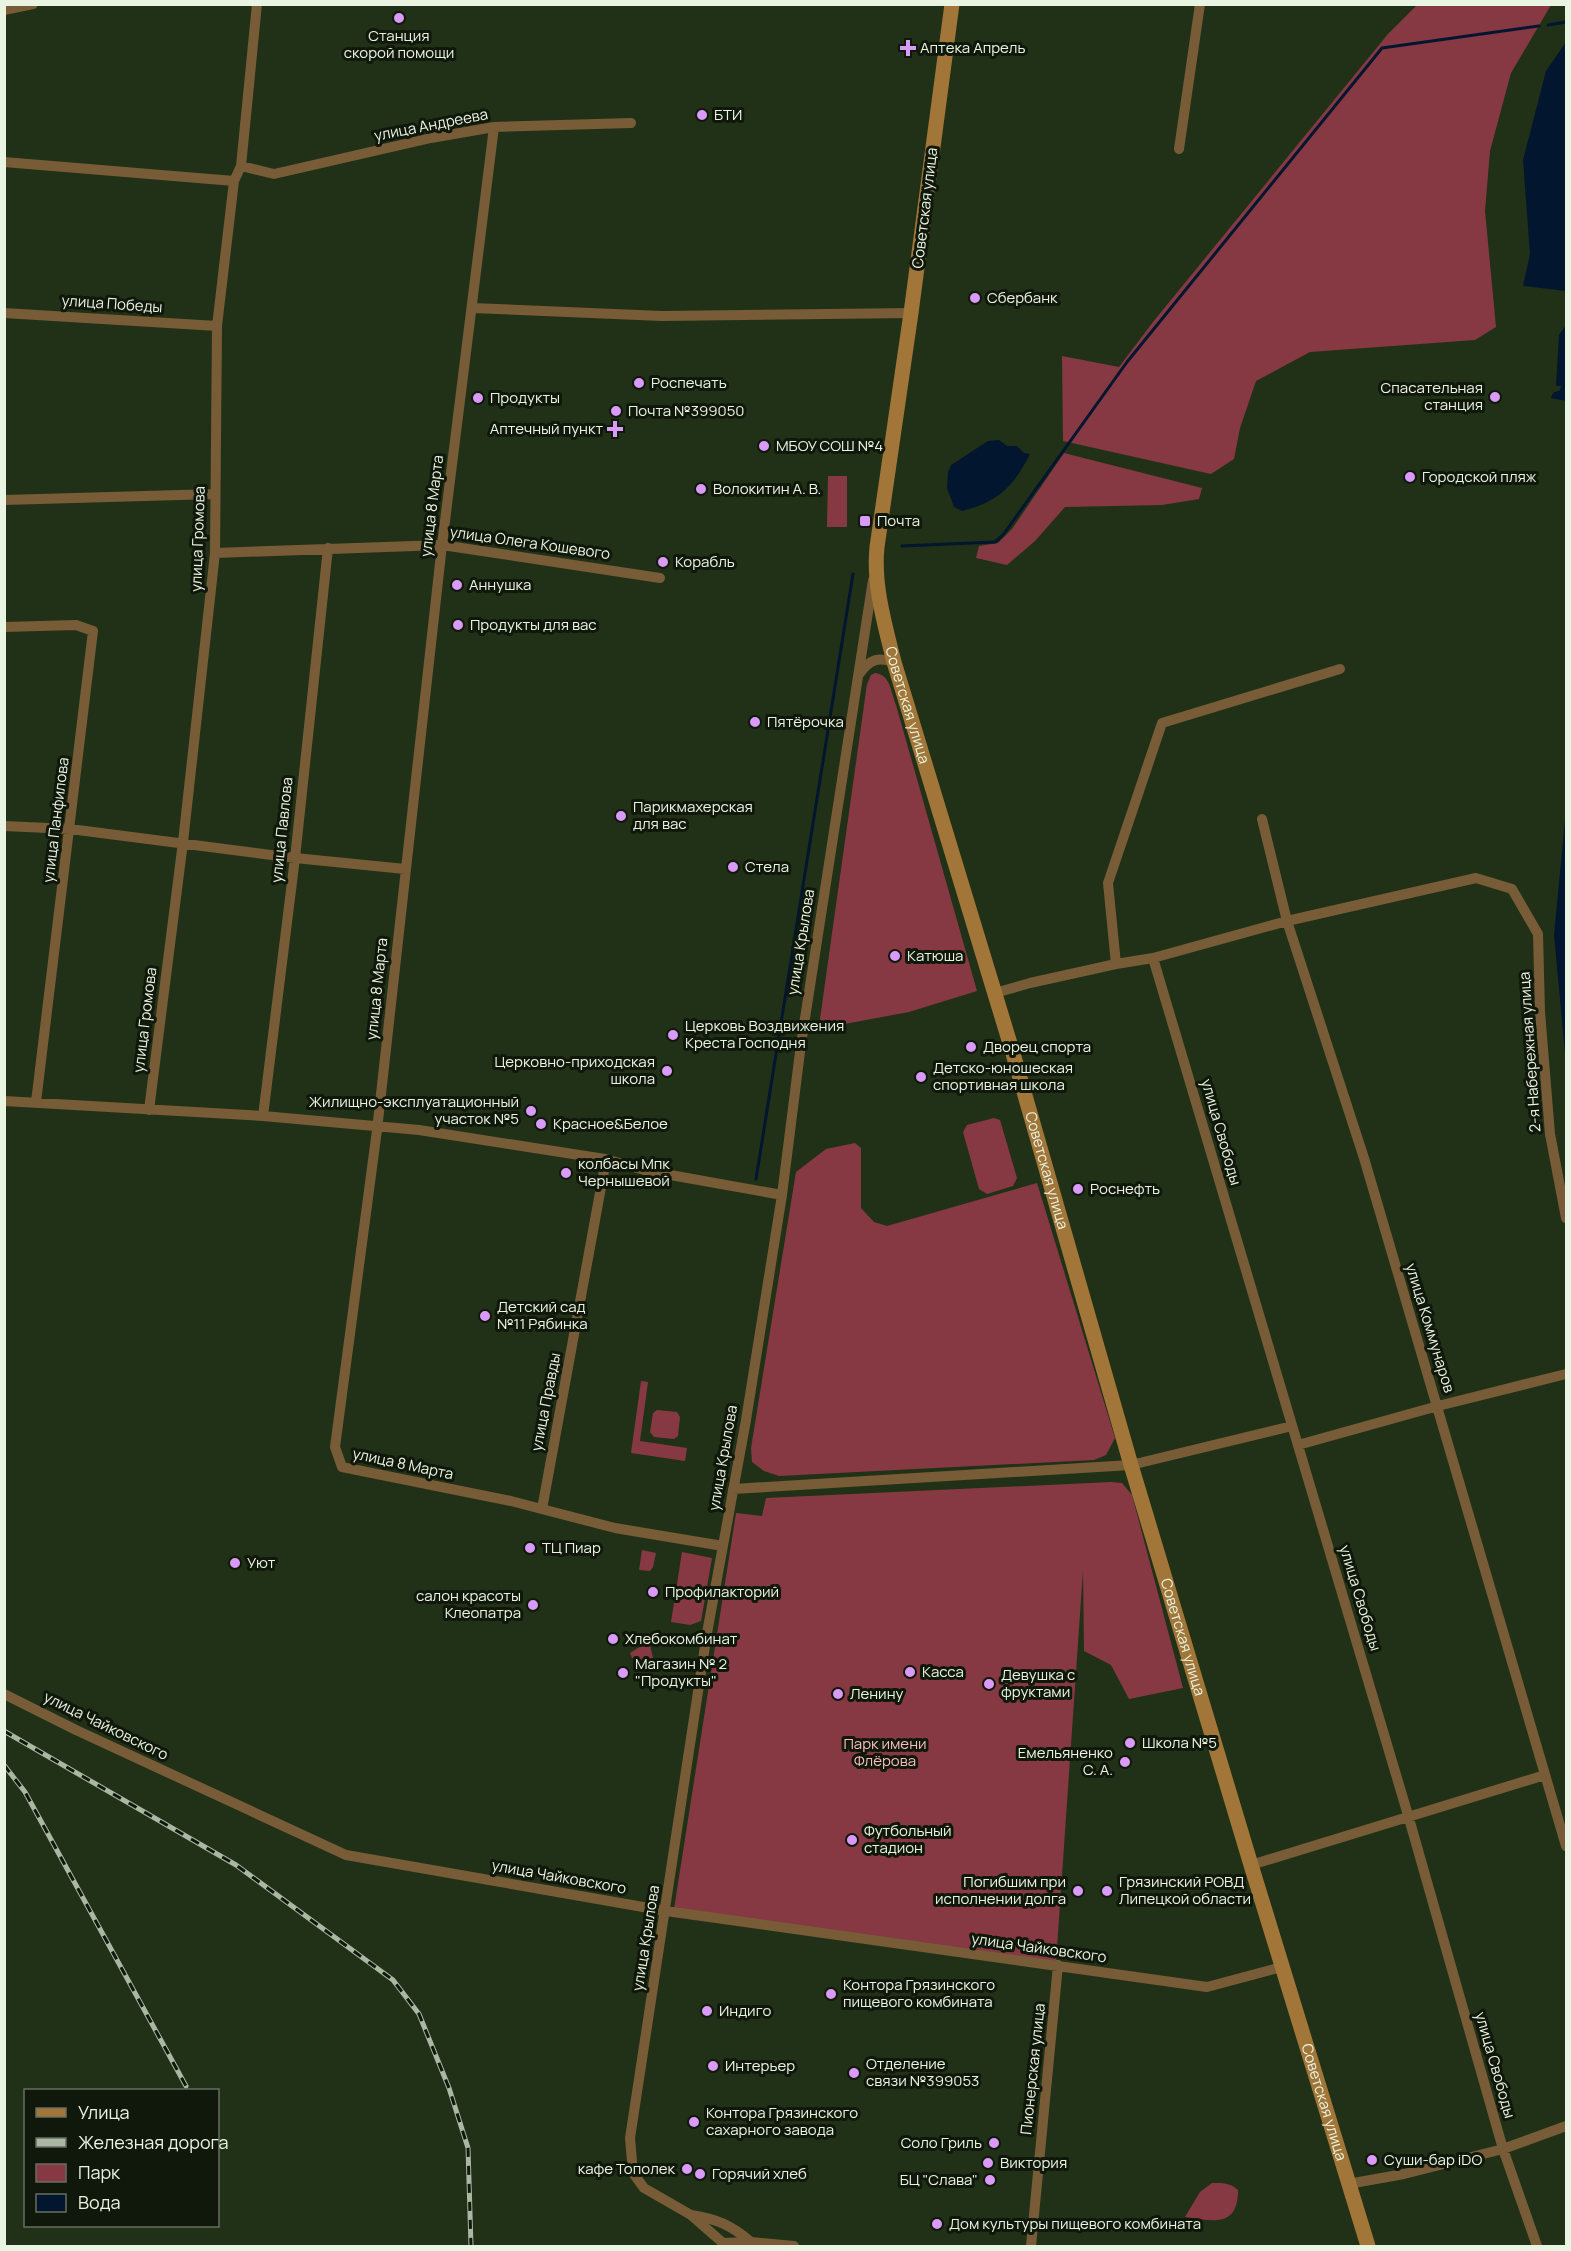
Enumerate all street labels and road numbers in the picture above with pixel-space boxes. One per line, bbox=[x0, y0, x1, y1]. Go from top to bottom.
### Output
street label: улица Андреева bbox=[372, 103, 490, 146]
street label: Советская улица bbox=[907, 146, 942, 270]
street label: улица Победы bbox=[61, 289, 163, 318]
street label: улица 8 Марта bbox=[415, 454, 448, 558]
street label: улица Громова bbox=[185, 486, 210, 592]
street label: улица Олега Кошевого bbox=[449, 521, 612, 564]
street label: Советская улица bbox=[881, 644, 935, 766]
street label: улица Панфилова bbox=[37, 756, 74, 884]
street label: улица Павлова bbox=[266, 776, 297, 884]
street label: улица Крылова bbox=[782, 887, 819, 996]
street label: улица 8 Марта bbox=[361, 937, 392, 1041]
street label: улица Громова bbox=[128, 966, 161, 1074]
street label: 2-я Набережная улица bbox=[1513, 971, 1546, 1133]
street label: улица Свободы bbox=[1196, 1076, 1247, 1187]
street label: Советская улица bbox=[1020, 1109, 1074, 1232]
street label: улица Коммунаров bbox=[1401, 1261, 1460, 1395]
street label: улица Правды bbox=[526, 1351, 565, 1453]
street label: улица Крылова bbox=[703, 1403, 742, 1512]
street label: улица 8 Марта bbox=[351, 1443, 455, 1484]
street label: улица Свободы bbox=[1334, 1542, 1387, 1653]
street label: Советская улица bbox=[1156, 1576, 1211, 1698]
street label: улица Чайковского bbox=[40, 1686, 172, 1765]
street label: улица Чайковского bbox=[490, 1854, 628, 1899]
street label: улица Крылова bbox=[627, 1883, 664, 1992]
street label: улица Чайковского bbox=[970, 1928, 1108, 1967]
street label: Пионерская улица bbox=[1015, 2002, 1050, 2136]
street label: улица Свободы bbox=[1470, 2009, 1521, 2120]
street label: Советская улица bbox=[1296, 2041, 1352, 2163]

